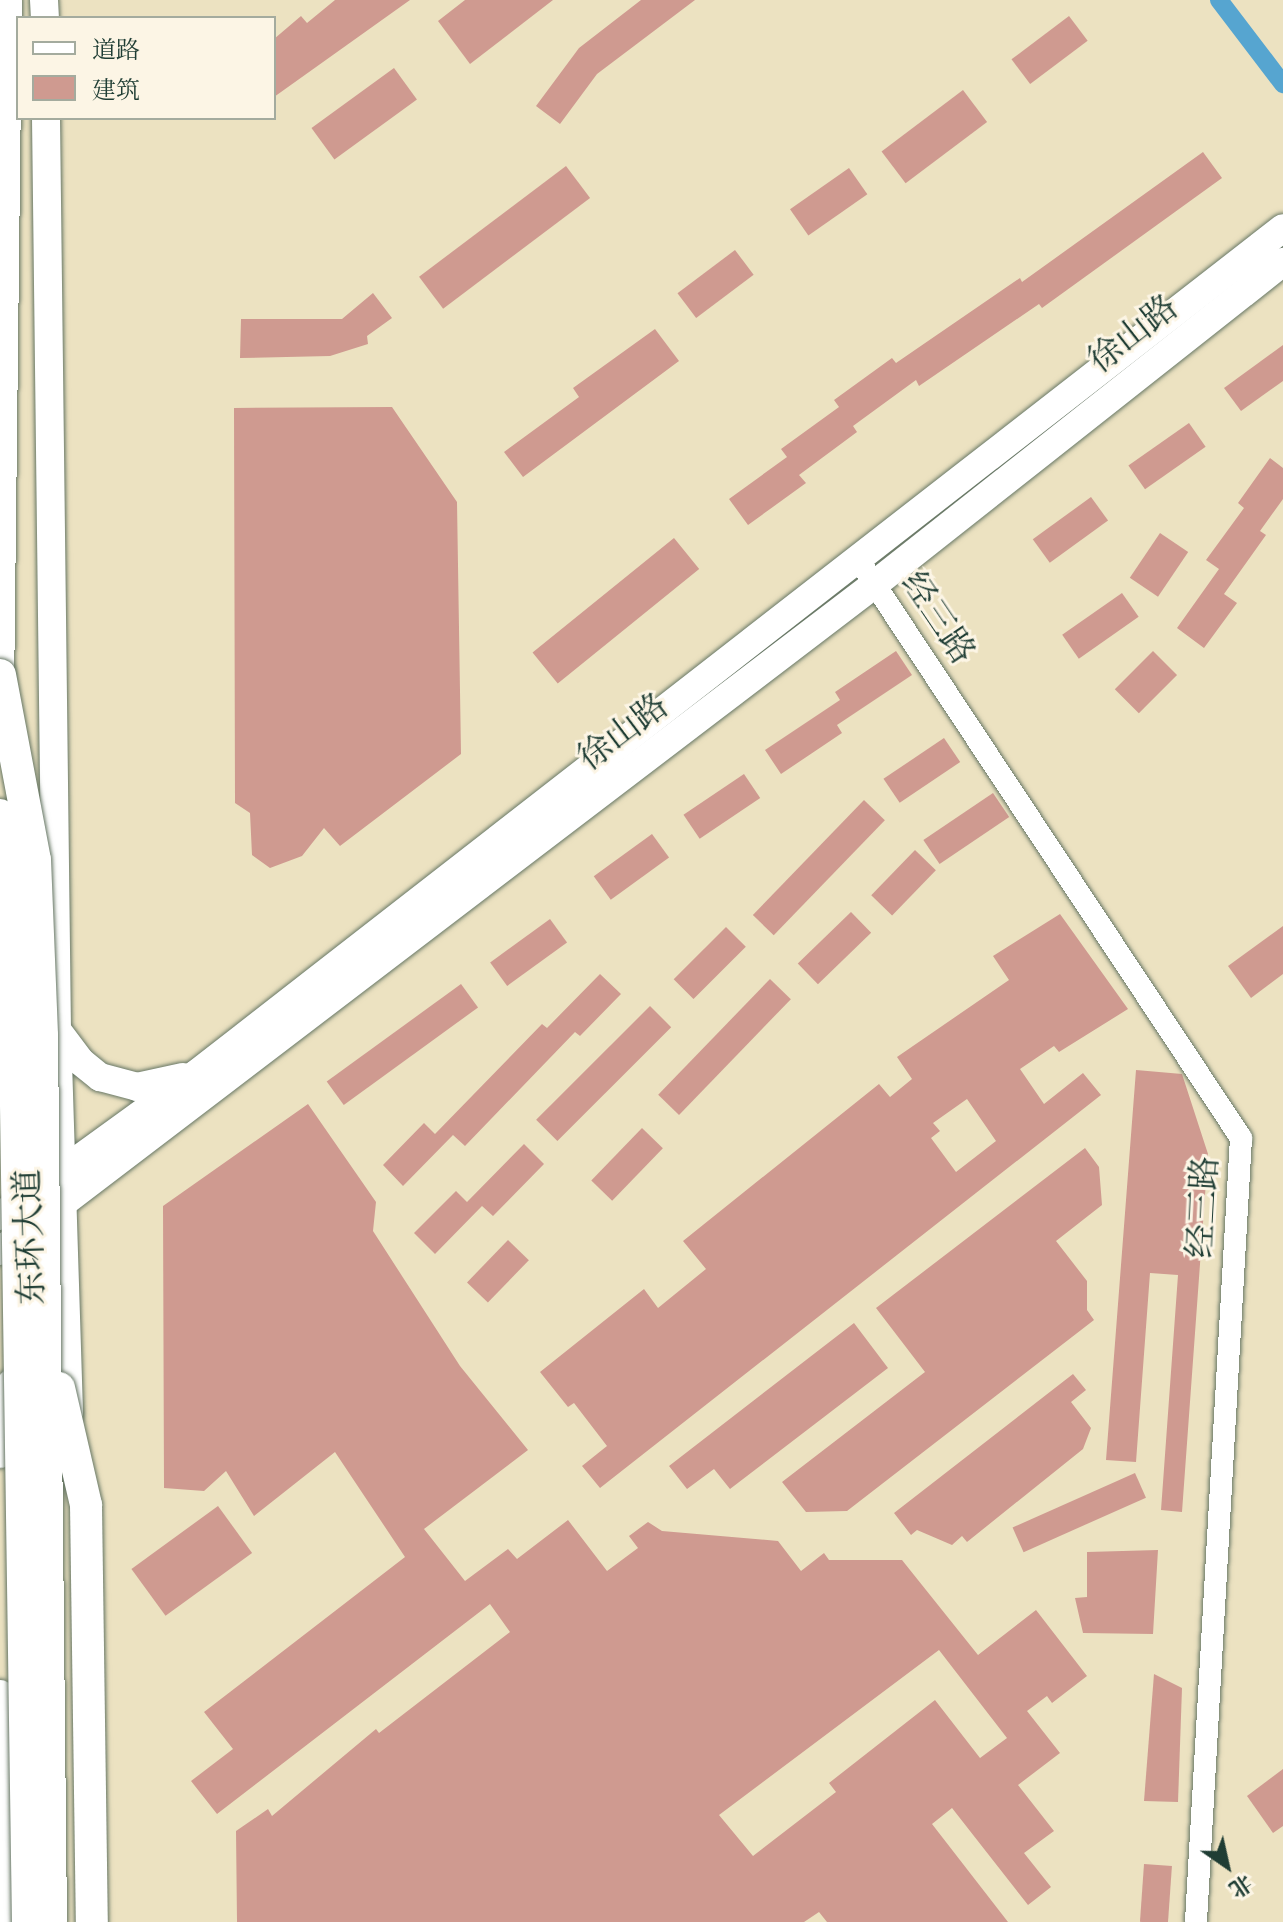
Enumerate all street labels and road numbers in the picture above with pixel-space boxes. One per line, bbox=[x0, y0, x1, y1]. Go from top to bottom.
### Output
street label: 徐山路 bbox=[1080, 287, 1186, 381]
street label: 经三路 bbox=[893, 564, 983, 672]
street label: 徐山路 bbox=[570, 685, 676, 779]
street label: 经三路 bbox=[1180, 1155, 1226, 1259]
street label: 东环大道 bbox=[7, 1168, 53, 1306]

